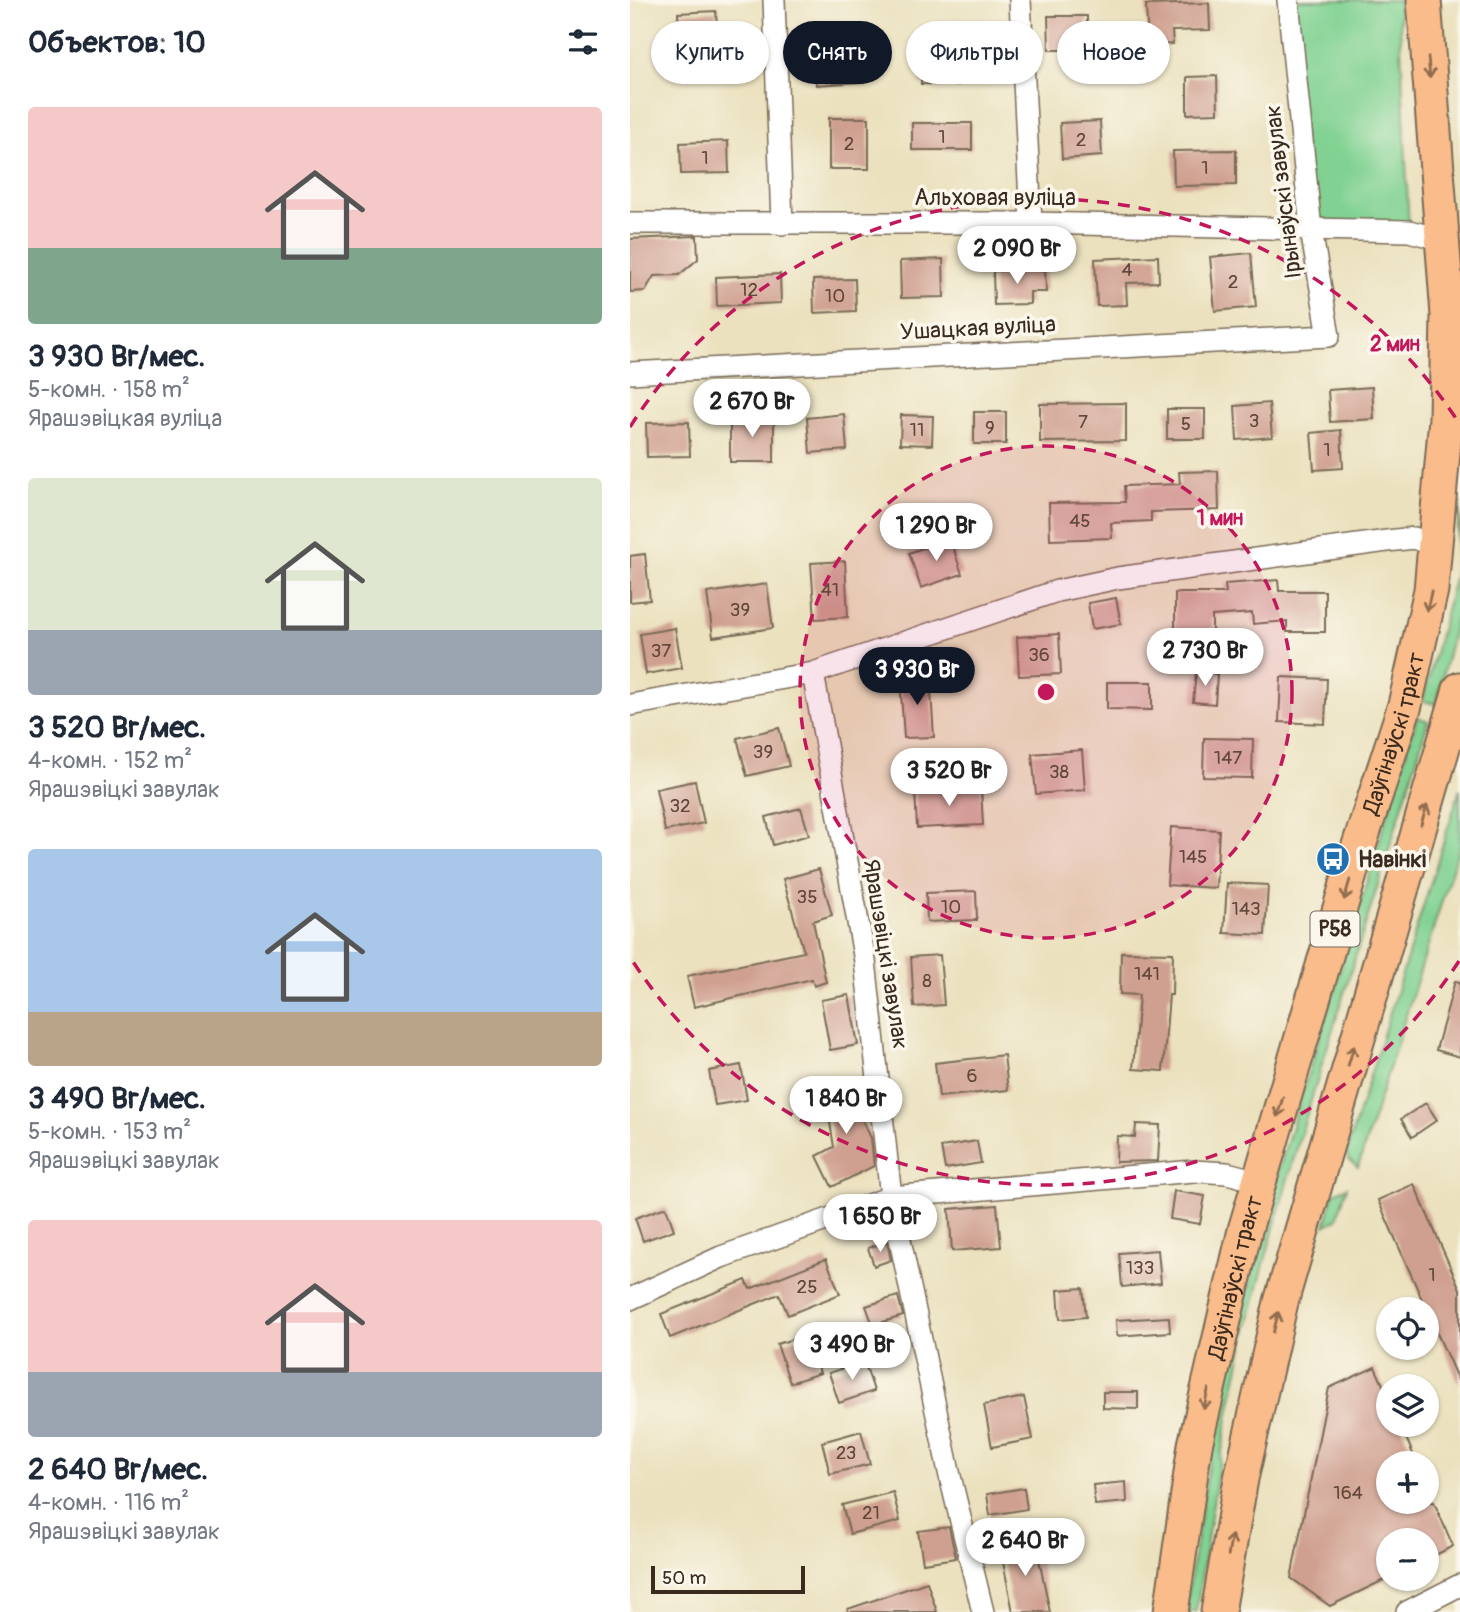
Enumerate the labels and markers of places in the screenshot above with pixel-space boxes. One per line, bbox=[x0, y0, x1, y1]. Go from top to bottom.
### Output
pin: 2 090 Br bbox=[945, 226, 1089, 286]
pin: 2 670 Br bbox=[680, 380, 824, 439]
pin: 1 290 Br bbox=[864, 504, 1008, 563]
pin: 2 730 Br bbox=[1133, 628, 1277, 688]
pin: 3 930 Br bbox=[845, 648, 989, 707]
centre of rings bbox=[1034, 680, 1058, 704]
pin: 3 520 Br bbox=[877, 748, 1021, 808]
bus stop icon: Навінкі bbox=[1314, 840, 1352, 878]
place label: Навінкі bbox=[1358, 845, 1426, 874]
pin: 1 840 Br bbox=[774, 1076, 918, 1136]
pin: 1 650 Br bbox=[808, 1194, 952, 1254]
pin: 3 490 Br bbox=[780, 1322, 924, 1382]
pin: 2 640 Br bbox=[953, 1518, 1097, 1578]

